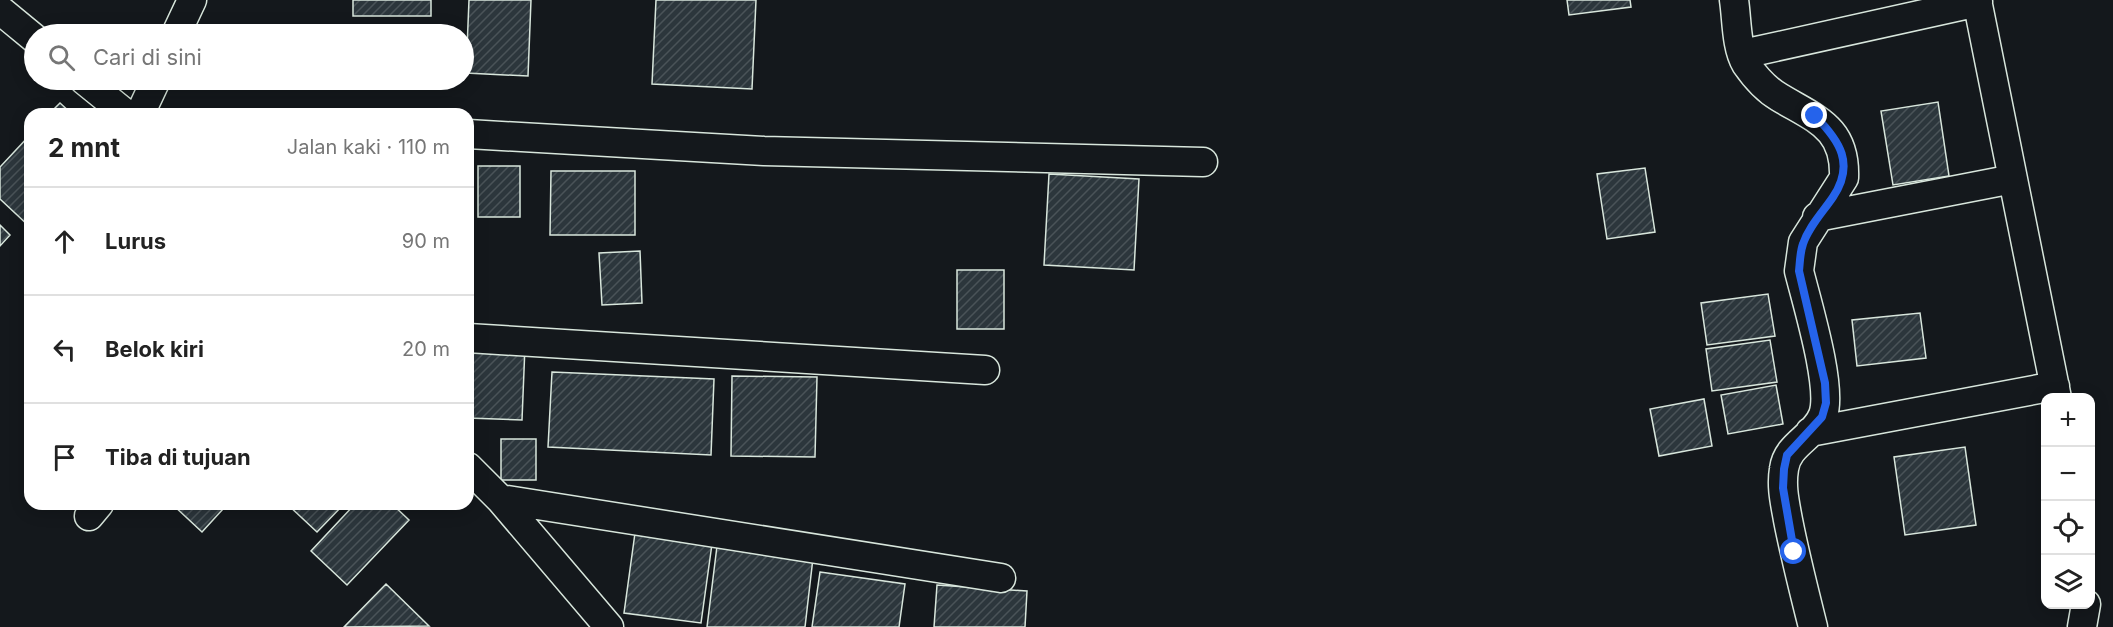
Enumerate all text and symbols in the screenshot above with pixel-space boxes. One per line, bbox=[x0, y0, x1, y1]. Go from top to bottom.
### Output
search box bbox=[24, 24, 474, 90]
icon: search bbox=[45, 41, 78, 74]
text: Cari di sini bbox=[93, 44, 202, 70]
route end bbox=[1801, 102, 1827, 128]
text: 2 mnt bbox=[48, 132, 120, 163]
text: Jalan kaki · 110 m bbox=[287, 135, 450, 159]
icon: ahead bbox=[48, 225, 81, 258]
text: Lurus bbox=[105, 228, 166, 254]
text: 90 m bbox=[402, 229, 450, 253]
icon: left bbox=[48, 333, 81, 366]
text: Belok kiri bbox=[105, 336, 204, 362]
text: 20 m bbox=[402, 337, 450, 361]
map controls bbox=[2041, 393, 2095, 609]
button: + bbox=[2041, 393, 2095, 447]
icon: arrive bbox=[48, 441, 81, 474]
text: Tiba di tujuan bbox=[105, 444, 251, 470]
button: − bbox=[2041, 447, 2095, 501]
button: locate bbox=[2041, 501, 2095, 555]
route start bbox=[1780, 538, 1806, 564]
button: layers bbox=[2041, 555, 2095, 609]

